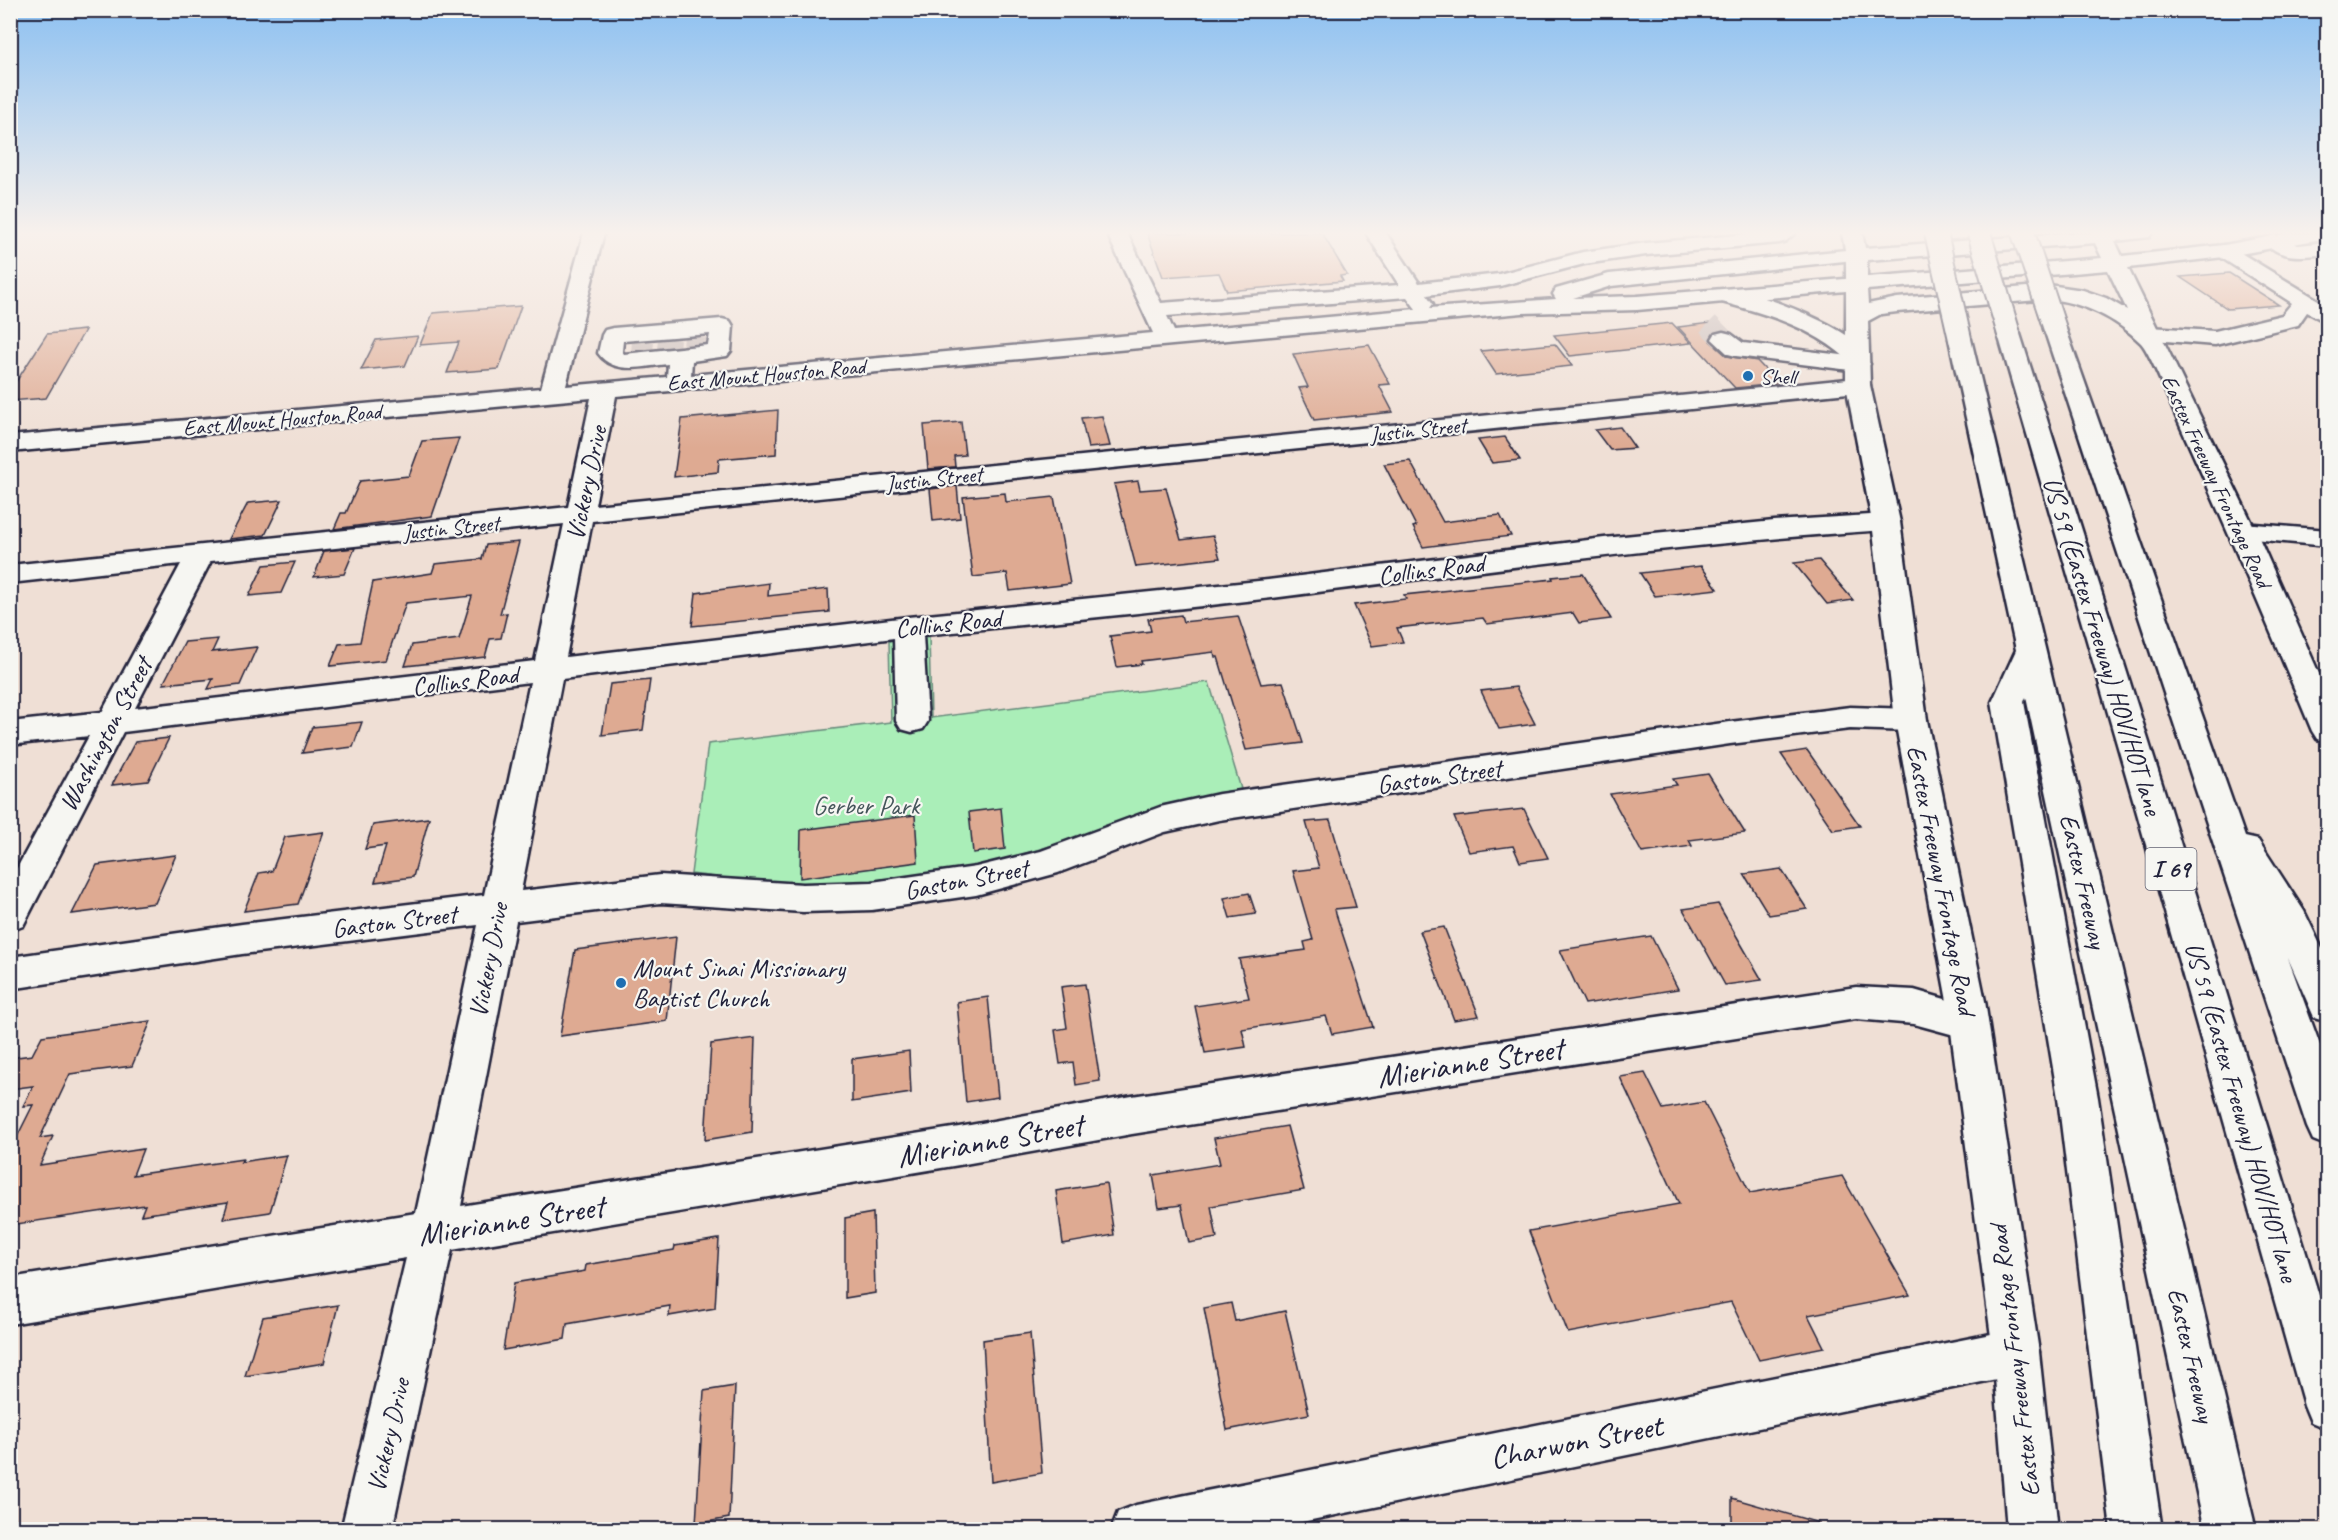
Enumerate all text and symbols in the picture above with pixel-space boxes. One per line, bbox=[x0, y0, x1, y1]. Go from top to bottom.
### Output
street label: East Mount Houston Road bbox=[666, 352, 870, 398]
place label: Shell bbox=[1760, 363, 1800, 391]
marker: Shell bbox=[1741, 369, 1755, 383]
street label: Eastex Freeway Frontage Road bbox=[2155, 371, 2279, 595]
street label: East Mount Houston Road bbox=[182, 397, 386, 443]
street label: Justin Street bbox=[1368, 411, 1470, 449]
street label: Vickery Drive bbox=[558, 421, 615, 543]
street label: Justin Street bbox=[884, 460, 986, 498]
street label: US 59 (Eastex Freeway) HOV/HOT lane bbox=[2035, 473, 2170, 821]
street label: Justin Street bbox=[401, 509, 503, 547]
street label: Collins Road bbox=[1376, 546, 1490, 592]
street label: Collins Road bbox=[893, 601, 1006, 645]
street label: Washington Street bbox=[51, 649, 161, 817]
street label: Collins Road bbox=[410, 657, 524, 703]
street label: Eastex Freeway Frontage Road bbox=[1899, 743, 1984, 1021]
street label: Gaston Street bbox=[1375, 751, 1507, 802]
park label: Gerber Park bbox=[813, 789, 921, 822]
street label: Eastex Freeway bbox=[2052, 811, 2115, 954]
road number: I 69 bbox=[2146, 848, 2196, 890]
street label: Gaston Street bbox=[901, 851, 1034, 908]
street label: Gaston Street bbox=[330, 897, 462, 946]
street label: Vickery Drive bbox=[461, 898, 516, 1020]
street label: US 59 (Eastex Freeway) HOV/HOT lane bbox=[2177, 939, 2306, 1287]
place label: Mount Sinai Missionary Baptist Church bbox=[633, 952, 847, 1015]
marker: Mount Sinai Missionary Baptist Church bbox=[614, 976, 628, 990]
street label: Mierianne Street bbox=[1374, 1027, 1570, 1097]
street label: Mierianne Street bbox=[894, 1103, 1090, 1177]
street label: Mierianne Street bbox=[415, 1185, 611, 1255]
street label: Eastex Freeway Frontage Road bbox=[1981, 1220, 2048, 1499]
street label: Eastex Freeway bbox=[2160, 1285, 2223, 1428]
street label: Vickery Drive bbox=[359, 1373, 418, 1495]
street label: Charwon Street bbox=[1487, 1404, 1669, 1478]

